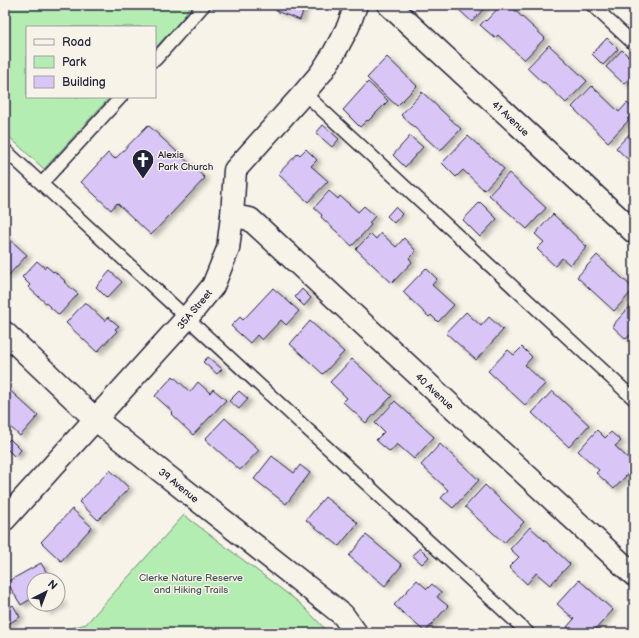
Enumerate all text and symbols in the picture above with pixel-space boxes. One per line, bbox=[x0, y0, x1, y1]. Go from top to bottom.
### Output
legend bbox=[26, 26, 156, 98]
text: Road bbox=[62, 35, 91, 50]
text: Park bbox=[62, 55, 86, 70]
text: Building bbox=[62, 75, 106, 90]
street label: 41 Avenue bbox=[489, 99, 531, 139]
church icon: Alexis Park Church bbox=[130, 147, 156, 180]
place label: Alexis Park Church bbox=[158, 149, 214, 173]
street label: 35A Street bbox=[175, 287, 215, 332]
street label: 40 Avenue bbox=[413, 371, 456, 413]
street label: 39 Avenue bbox=[156, 466, 201, 506]
north arrow bbox=[26, 572, 66, 612]
park label: Clerke Nature Reserve and Hiking Trails bbox=[139, 572, 243, 596]
text: N bbox=[45, 577, 60, 593]

